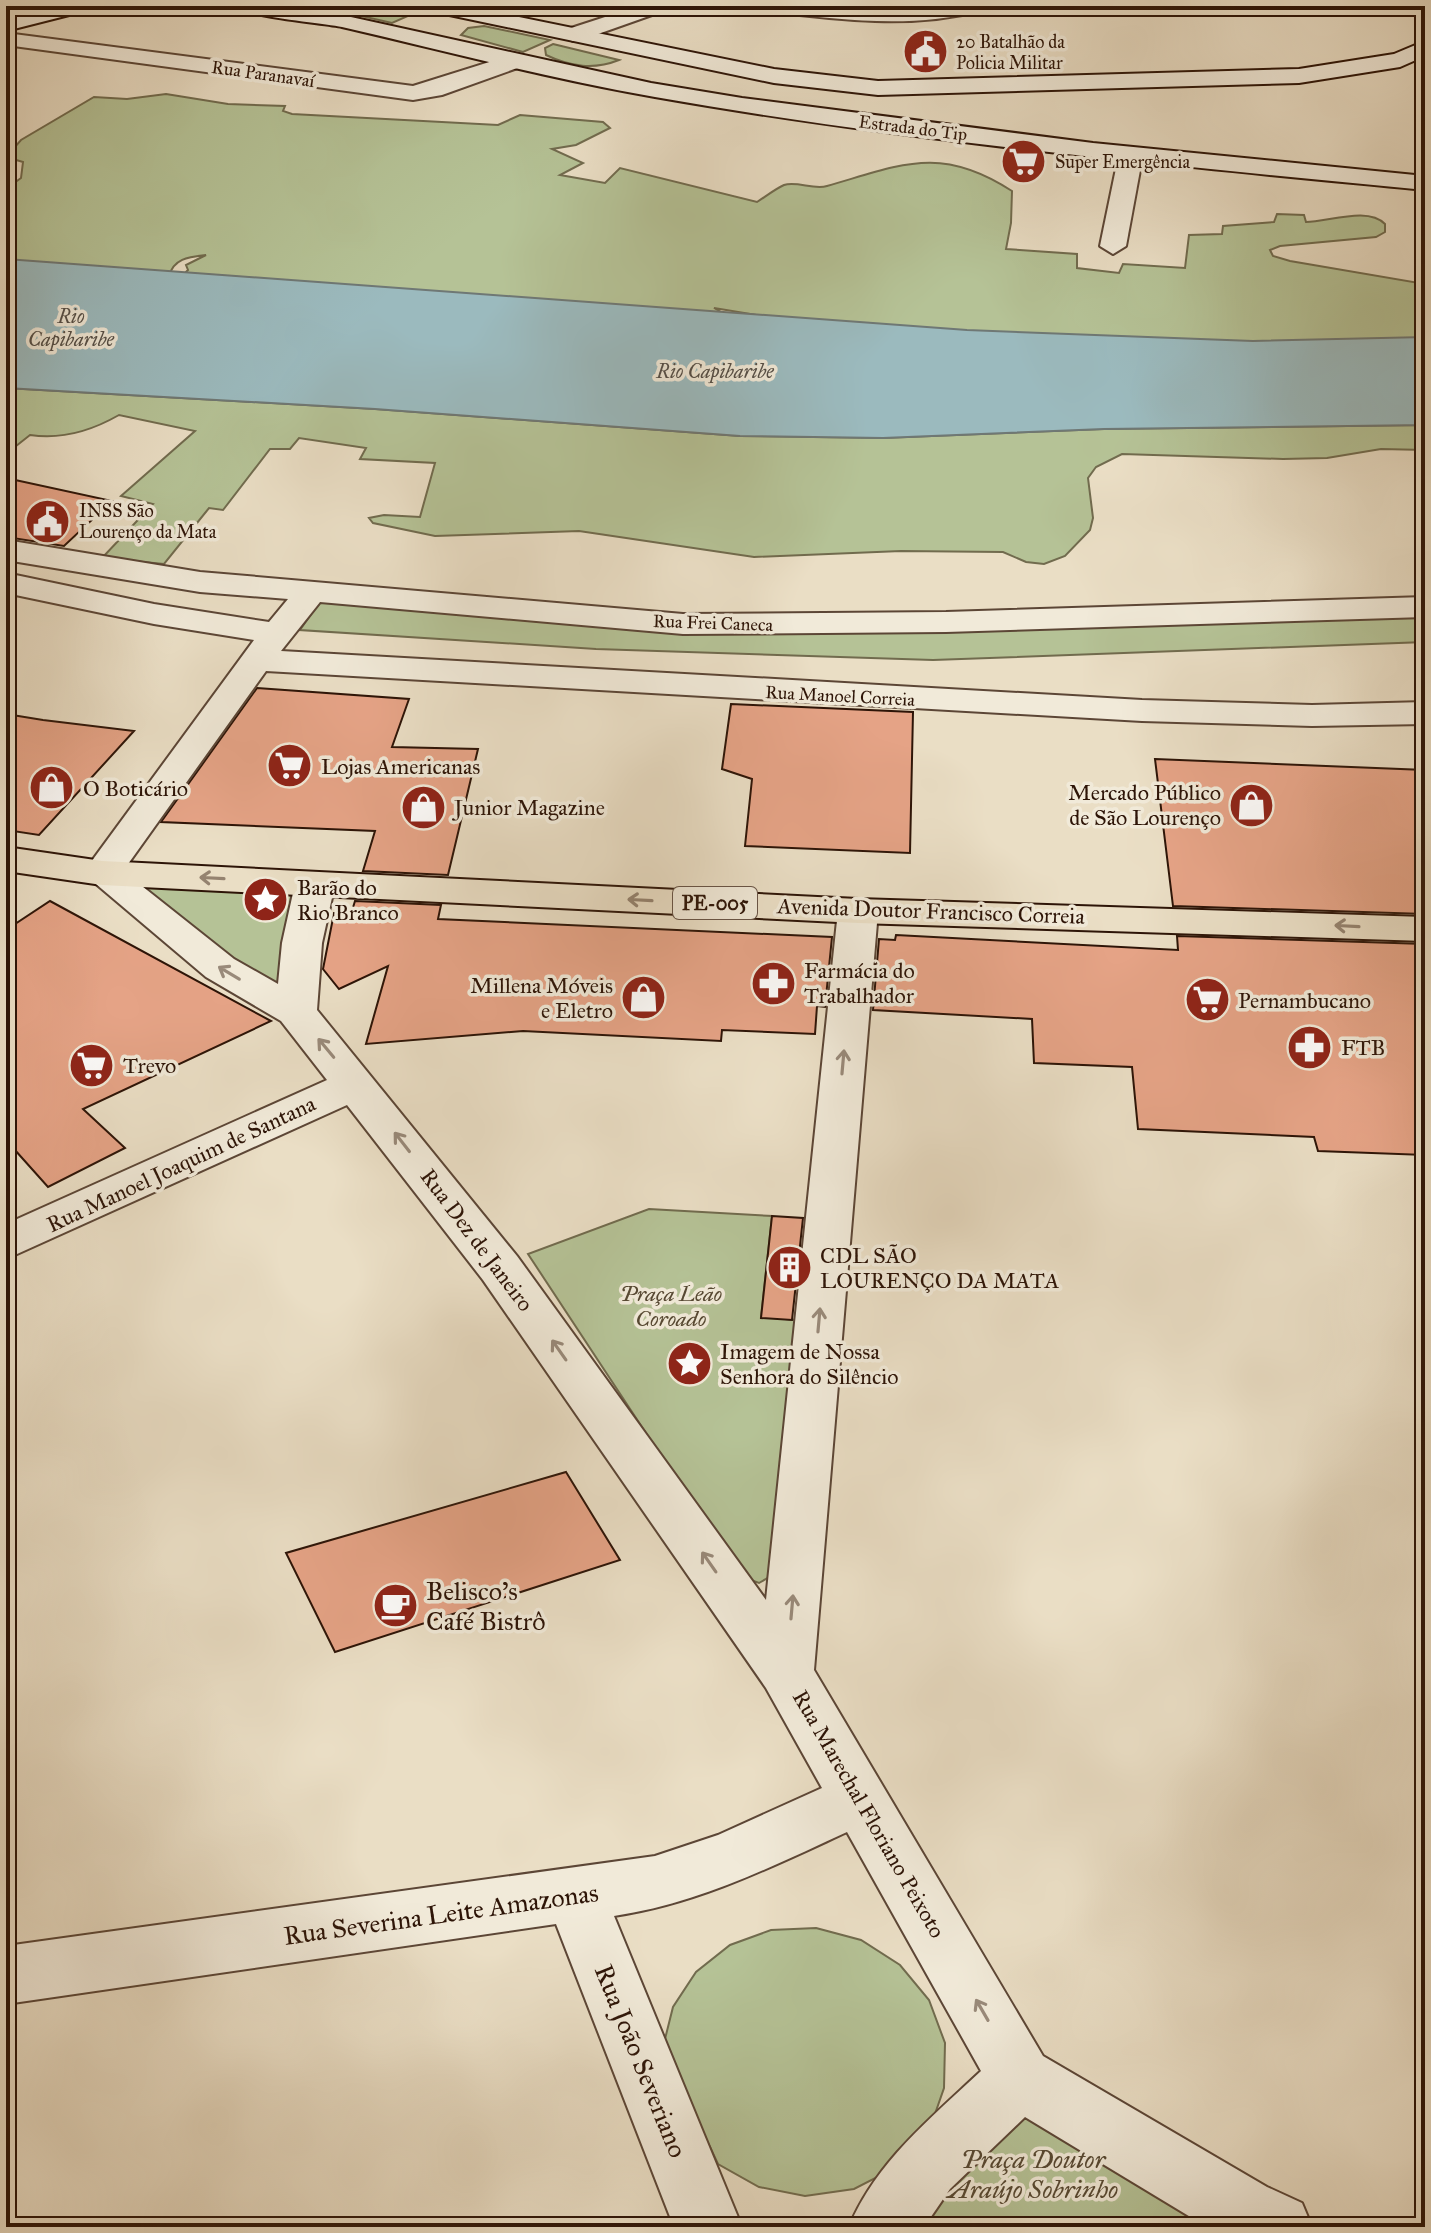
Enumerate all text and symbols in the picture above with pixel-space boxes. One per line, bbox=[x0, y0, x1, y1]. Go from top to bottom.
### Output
public building icon: 20 Batalhão da Policia Militar bbox=[901, 28, 949, 76]
place label: 20 Batalhão da Policia Militar bbox=[956, 31, 1065, 74]
street label: Rua Paranavaí bbox=[210, 56, 317, 92]
street label: Estrada do Tip bbox=[858, 110, 968, 146]
supermarket icon: Super Emergência bbox=[1000, 138, 1048, 186]
place label: Super Emergência bbox=[1055, 151, 1190, 174]
water label: Rio Capibaribe bbox=[28, 304, 115, 352]
water label: Rio Capibaribe bbox=[655, 359, 774, 384]
public building icon: INSS São Lourenço da Mata bbox=[24, 497, 72, 545]
place label: INSS São Lourenço da Mata bbox=[79, 500, 217, 543]
street label: Rua Frei Caneca bbox=[653, 610, 774, 636]
street label: Rua Manoel Correia bbox=[765, 681, 916, 711]
supermarket icon: Lojas Americanas bbox=[266, 742, 314, 790]
place label: Lojas Americanas bbox=[321, 753, 480, 780]
shop icon: O Boticário bbox=[28, 764, 76, 812]
place label: O Boticário bbox=[83, 775, 188, 802]
place label: Mercado Público de São Lourenço bbox=[1068, 779, 1221, 831]
shop icon: Mercado Público de São Lourenço bbox=[1228, 781, 1276, 829]
shop icon: Junior Magazine bbox=[399, 783, 447, 831]
place label: Junior Magazine bbox=[452, 794, 605, 821]
one-way arrow bbox=[199, 871, 226, 886]
place label: Barão do Rio Branco bbox=[297, 874, 399, 926]
place icon: Barão do Rio Branco bbox=[242, 876, 290, 924]
road number: PE-005 bbox=[673, 887, 757, 919]
one-way arrow bbox=[627, 892, 654, 907]
street label: Avenida Doutor Francisco Correia bbox=[776, 892, 1086, 930]
one-way arrow bbox=[1334, 919, 1361, 934]
place label: Farmácia do Trabalhador bbox=[804, 957, 915, 1009]
pharmacy icon: Farmácia do Trabalhador bbox=[749, 959, 797, 1007]
one-way arrow bbox=[218, 964, 241, 980]
place label: Millena Móveis e Eletro bbox=[470, 972, 613, 1024]
shop icon: Millena Móveis e Eletro bbox=[620, 974, 668, 1022]
supermarket icon: Pernambucano bbox=[1183, 976, 1231, 1024]
place label: Pernambucano bbox=[1238, 987, 1371, 1014]
pharmacy icon: FTB bbox=[1286, 1023, 1334, 1071]
place label: FTB bbox=[1341, 1034, 1385, 1061]
one-way arrow bbox=[317, 1038, 335, 1059]
supermarket icon: Trevo bbox=[68, 1041, 116, 1089]
one-way arrow bbox=[836, 1049, 851, 1076]
place label: Trevo bbox=[123, 1052, 176, 1079]
street label: Rua Manoel Joaquim de Santana bbox=[42, 1089, 320, 1238]
one-way arrow bbox=[393, 1132, 411, 1153]
street label: Rua Dez de Janeiro bbox=[415, 1163, 539, 1317]
place label: CDL SÃO LOURENÇO DA MATA bbox=[820, 1242, 1059, 1294]
building icon: CDL SÃO LOURENÇO DA MATA bbox=[765, 1244, 813, 1292]
park label: Praça Leão Coroado bbox=[620, 1280, 722, 1332]
one-way arrow bbox=[812, 1308, 827, 1334]
place label: Imagem de Nossa Senhora do Silêncio bbox=[720, 1338, 898, 1390]
one-way arrow bbox=[550, 1339, 567, 1361]
place icon: Imagem de Nossa Senhora do Silêncio bbox=[665, 1340, 713, 1388]
one-way arrow bbox=[700, 1552, 717, 1574]
place label: Belisco's Café Bistrô bbox=[426, 1575, 546, 1637]
cafe icon: Belisco's Café Bistrô bbox=[371, 1582, 419, 1630]
one-way arrow bbox=[785, 1594, 800, 1621]
street label: Rua Marechal Floriano Peixoto bbox=[787, 1685, 951, 1943]
street label: Rua Severina Leite Amazonas bbox=[282, 1876, 600, 1952]
street label: Rua João Severiano bbox=[588, 1960, 694, 2162]
one-way arrow bbox=[973, 1999, 989, 2023]
park label: Praça Doutor Araújo Sobrinho bbox=[945, 2143, 1118, 2205]

